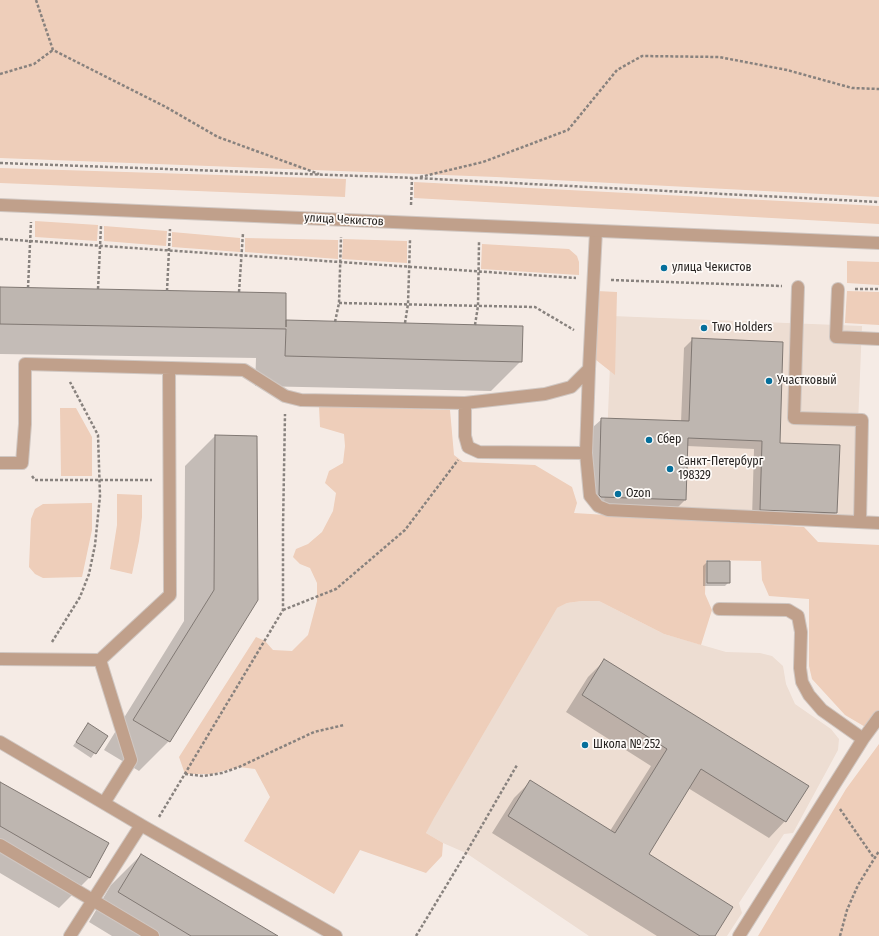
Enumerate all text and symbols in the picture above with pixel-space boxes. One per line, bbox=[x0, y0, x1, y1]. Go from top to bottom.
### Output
street label: улица Чекистов bbox=[304, 211, 384, 229]
place label: улица Чекистов bbox=[672, 261, 752, 275]
marker: улица Чекистов bbox=[659, 263, 669, 273]
place label: Two Holders bbox=[712, 321, 772, 335]
marker: Two Holders bbox=[699, 323, 709, 333]
place label: Участковый bbox=[777, 374, 837, 388]
marker: Участковый bbox=[764, 376, 774, 386]
place label: Сбер bbox=[657, 433, 681, 447]
marker: Сбер bbox=[644, 435, 654, 445]
place label: Санкт-Петербург 198329 bbox=[678, 455, 763, 483]
marker: Санкт-Петербург 198329 bbox=[665, 464, 675, 474]
place label: Ozon bbox=[626, 487, 651, 501]
marker: Ozon bbox=[613, 489, 623, 499]
place label: Школа № 252 bbox=[593, 738, 660, 752]
marker: Школа № 252 bbox=[580, 740, 590, 750]

